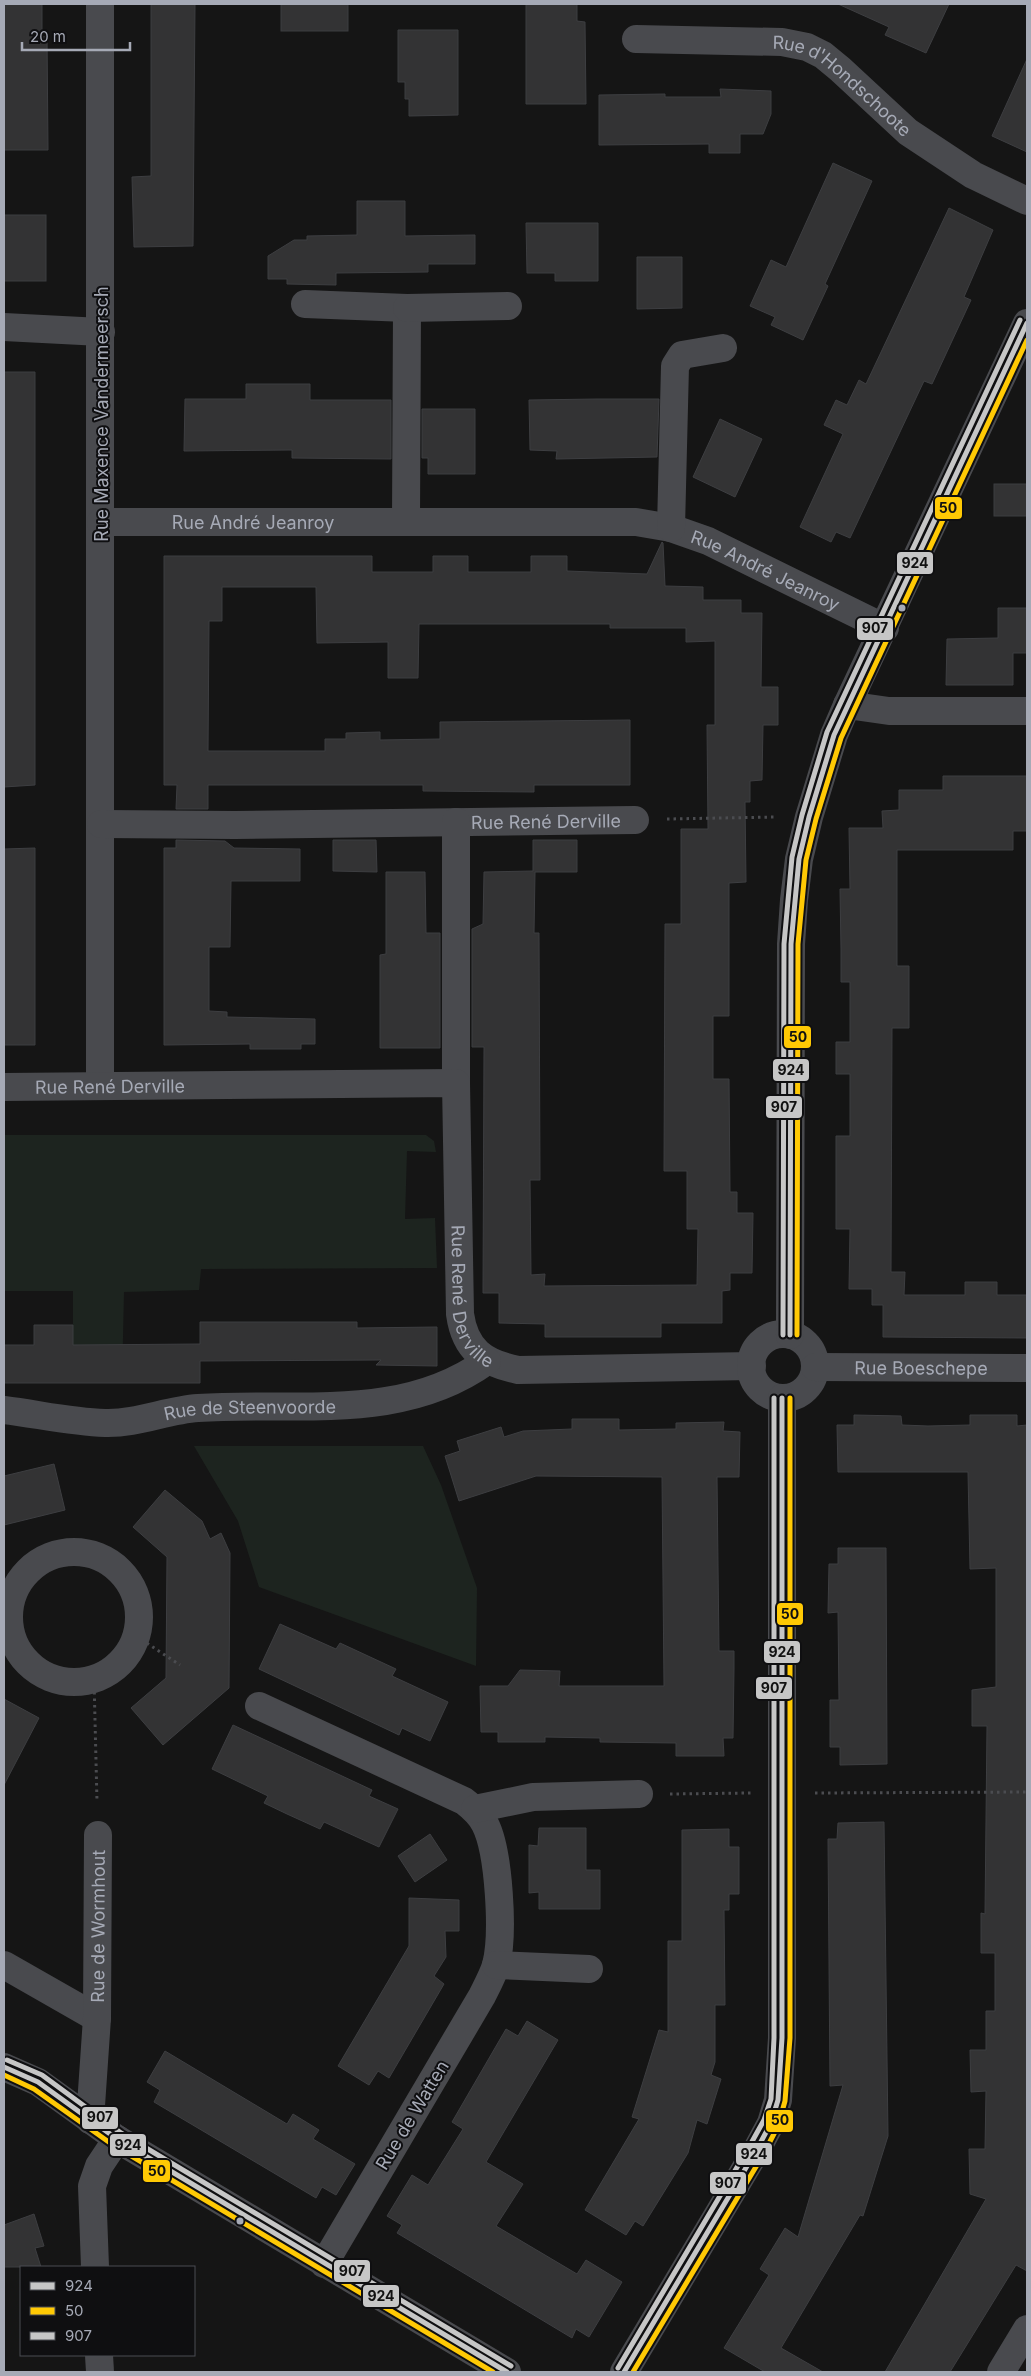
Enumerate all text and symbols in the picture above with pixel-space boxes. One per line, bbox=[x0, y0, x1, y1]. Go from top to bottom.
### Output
scale bar bbox=[22, 20, 130, 52]
text: 20 m bbox=[30, 27, 66, 46]
street label: Rue d'Hondschoote bbox=[773, 31, 916, 140]
street label: Rue Maxence Vandermeersch bbox=[91, 286, 112, 542]
line badge: 50 bbox=[934, 496, 963, 520]
text: 50 bbox=[939, 499, 957, 516]
street label: Rue André Jeanroy bbox=[172, 512, 334, 533]
street label: Rue André Jeanroy bbox=[688, 525, 843, 615]
line badge: 924 bbox=[896, 551, 934, 575]
text: 924 bbox=[901, 554, 929, 571]
unlabelled marker bbox=[897, 603, 907, 613]
line badge: 907 bbox=[856, 617, 894, 641]
text: 907 bbox=[862, 619, 888, 636]
street label: Rue René Derville bbox=[471, 810, 621, 833]
line badge: 50 bbox=[783, 1025, 812, 1049]
text: 50 bbox=[789, 1028, 807, 1045]
line badge: 924 bbox=[772, 1058, 810, 1082]
text: 924 bbox=[777, 1061, 805, 1078]
street label: Rue René Derville bbox=[35, 1075, 185, 1097]
line badge: 907 bbox=[765, 1095, 803, 1119]
text: 907 bbox=[771, 1098, 797, 1115]
street label: Rue René Derville bbox=[448, 1225, 498, 1371]
street label: Rue Boeschepe bbox=[854, 1357, 988, 1378]
street label: Rue de Steenvoorde bbox=[162, 1395, 336, 1424]
line badge: 50 bbox=[776, 1602, 804, 1626]
text: 50 bbox=[781, 1605, 799, 1622]
line badge: 924 bbox=[763, 1640, 801, 1664]
text: 924 bbox=[768, 1643, 796, 1660]
line badge: 907 bbox=[755, 1676, 793, 1700]
text: 907 bbox=[761, 1679, 787, 1696]
street label: Rue de Wormhout bbox=[87, 1850, 108, 2003]
street label: Rue de Watten bbox=[371, 2057, 453, 2173]
line badge: 907 bbox=[81, 2106, 119, 2130]
text: 907 bbox=[87, 2108, 113, 2125]
line badge: 50 bbox=[765, 2109, 794, 2133]
text: 50 bbox=[771, 2111, 789, 2128]
line badge: 924 bbox=[109, 2133, 147, 2157]
text: 924 bbox=[114, 2136, 142, 2153]
line badge: 924 bbox=[735, 2142, 773, 2166]
text: 924 bbox=[740, 2145, 768, 2162]
line badge: 50 bbox=[142, 2159, 171, 2183]
text: 50 bbox=[148, 2162, 166, 2179]
line badge: 907 bbox=[709, 2171, 747, 2195]
text: 907 bbox=[715, 2174, 741, 2191]
unlabelled marker bbox=[235, 2216, 245, 2226]
line badge: 907 bbox=[333, 2259, 371, 2283]
text: 907 bbox=[339, 2262, 365, 2279]
legend bbox=[20, 2266, 195, 2356]
text: 924 bbox=[65, 2276, 93, 2295]
line badge: 924 bbox=[362, 2284, 400, 2308]
text: 924 bbox=[367, 2287, 395, 2304]
text: 50 bbox=[65, 2301, 84, 2320]
text: 907 bbox=[65, 2326, 92, 2345]

